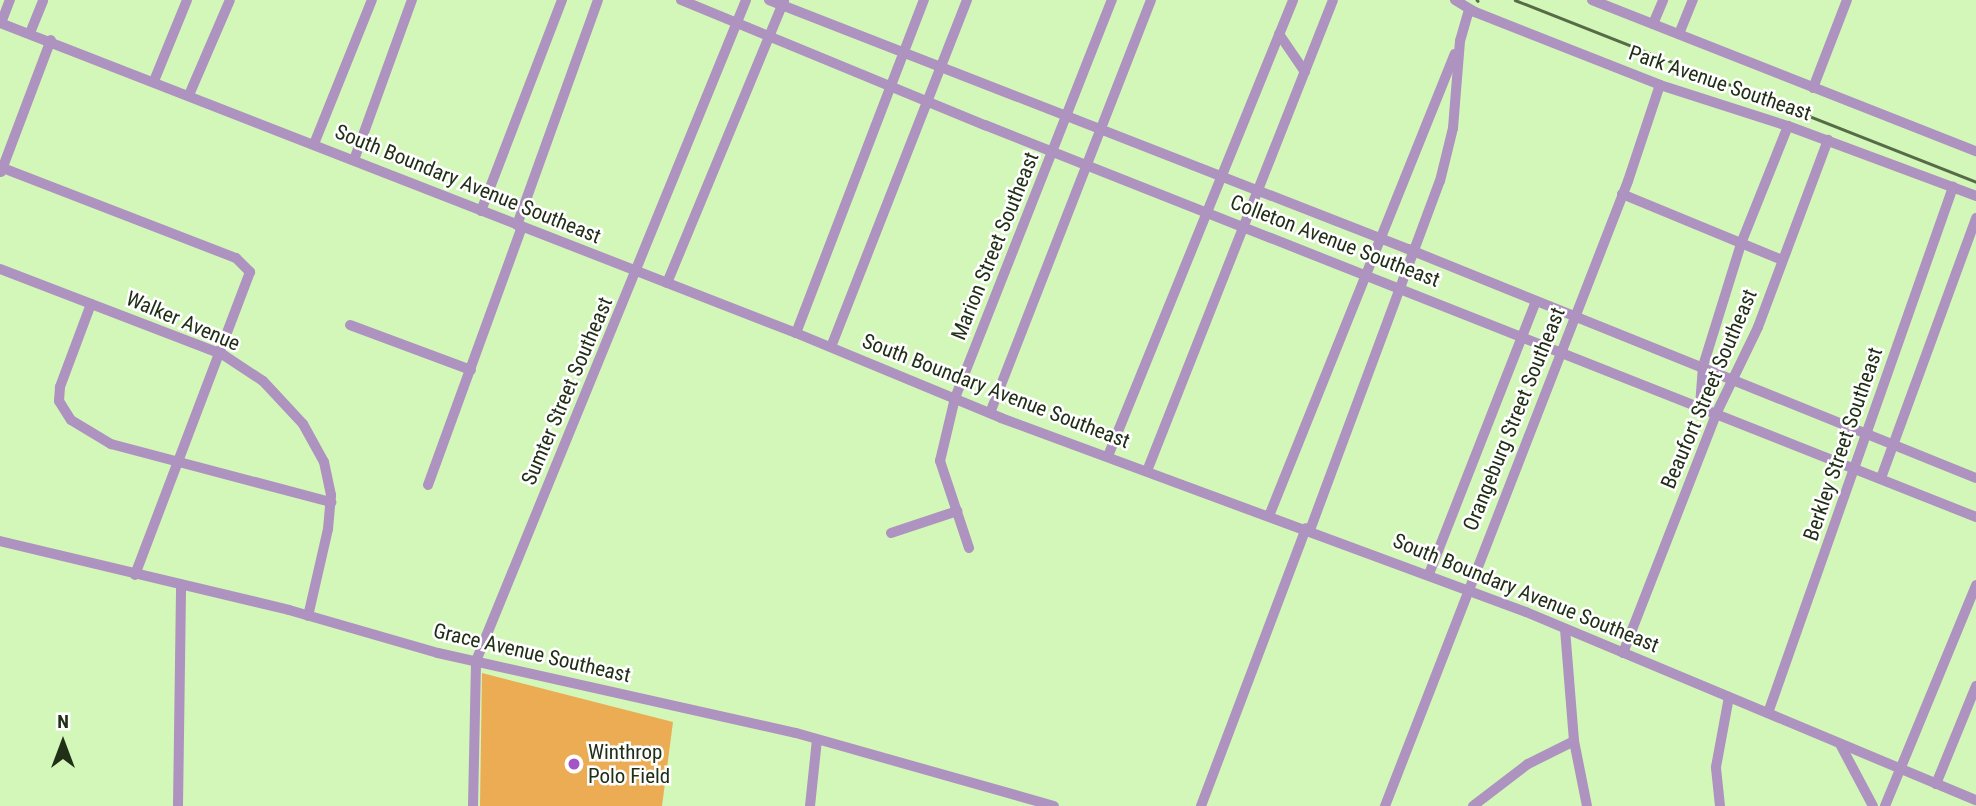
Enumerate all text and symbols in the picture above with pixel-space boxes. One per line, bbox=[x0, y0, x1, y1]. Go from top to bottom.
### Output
street label: Park Avenue Southeast bbox=[1626, 40, 1814, 126]
street label: South Boundary Avenue Southeast bbox=[331, 119, 605, 249]
street label: Marion Street Southeast bbox=[946, 148, 1044, 344]
street label: Colleton Avenue Southeast bbox=[1227, 189, 1443, 293]
street label: Beaufort Street Southeast bbox=[1656, 285, 1762, 493]
street label: Walker Avenue bbox=[122, 286, 244, 356]
street label: Sumter Street Southeast bbox=[516, 293, 618, 489]
street label: Orangeburg Street Southeast bbox=[1458, 304, 1570, 534]
street label: South Boundary Avenue Southeast bbox=[859, 328, 1133, 454]
street label: Berkley Street Southeast bbox=[1798, 344, 1888, 544]
street label: South Boundary Avenue Southeast bbox=[1389, 528, 1663, 658]
street label: Grace Avenue Southeast bbox=[431, 618, 633, 688]
north arrow bbox=[28, 708, 98, 778]
text: N bbox=[57, 710, 69, 733]
place label: Winthrop Polo Field bbox=[588, 739, 670, 789]
marker: Winthrop Polo Field bbox=[566, 756, 582, 772]

